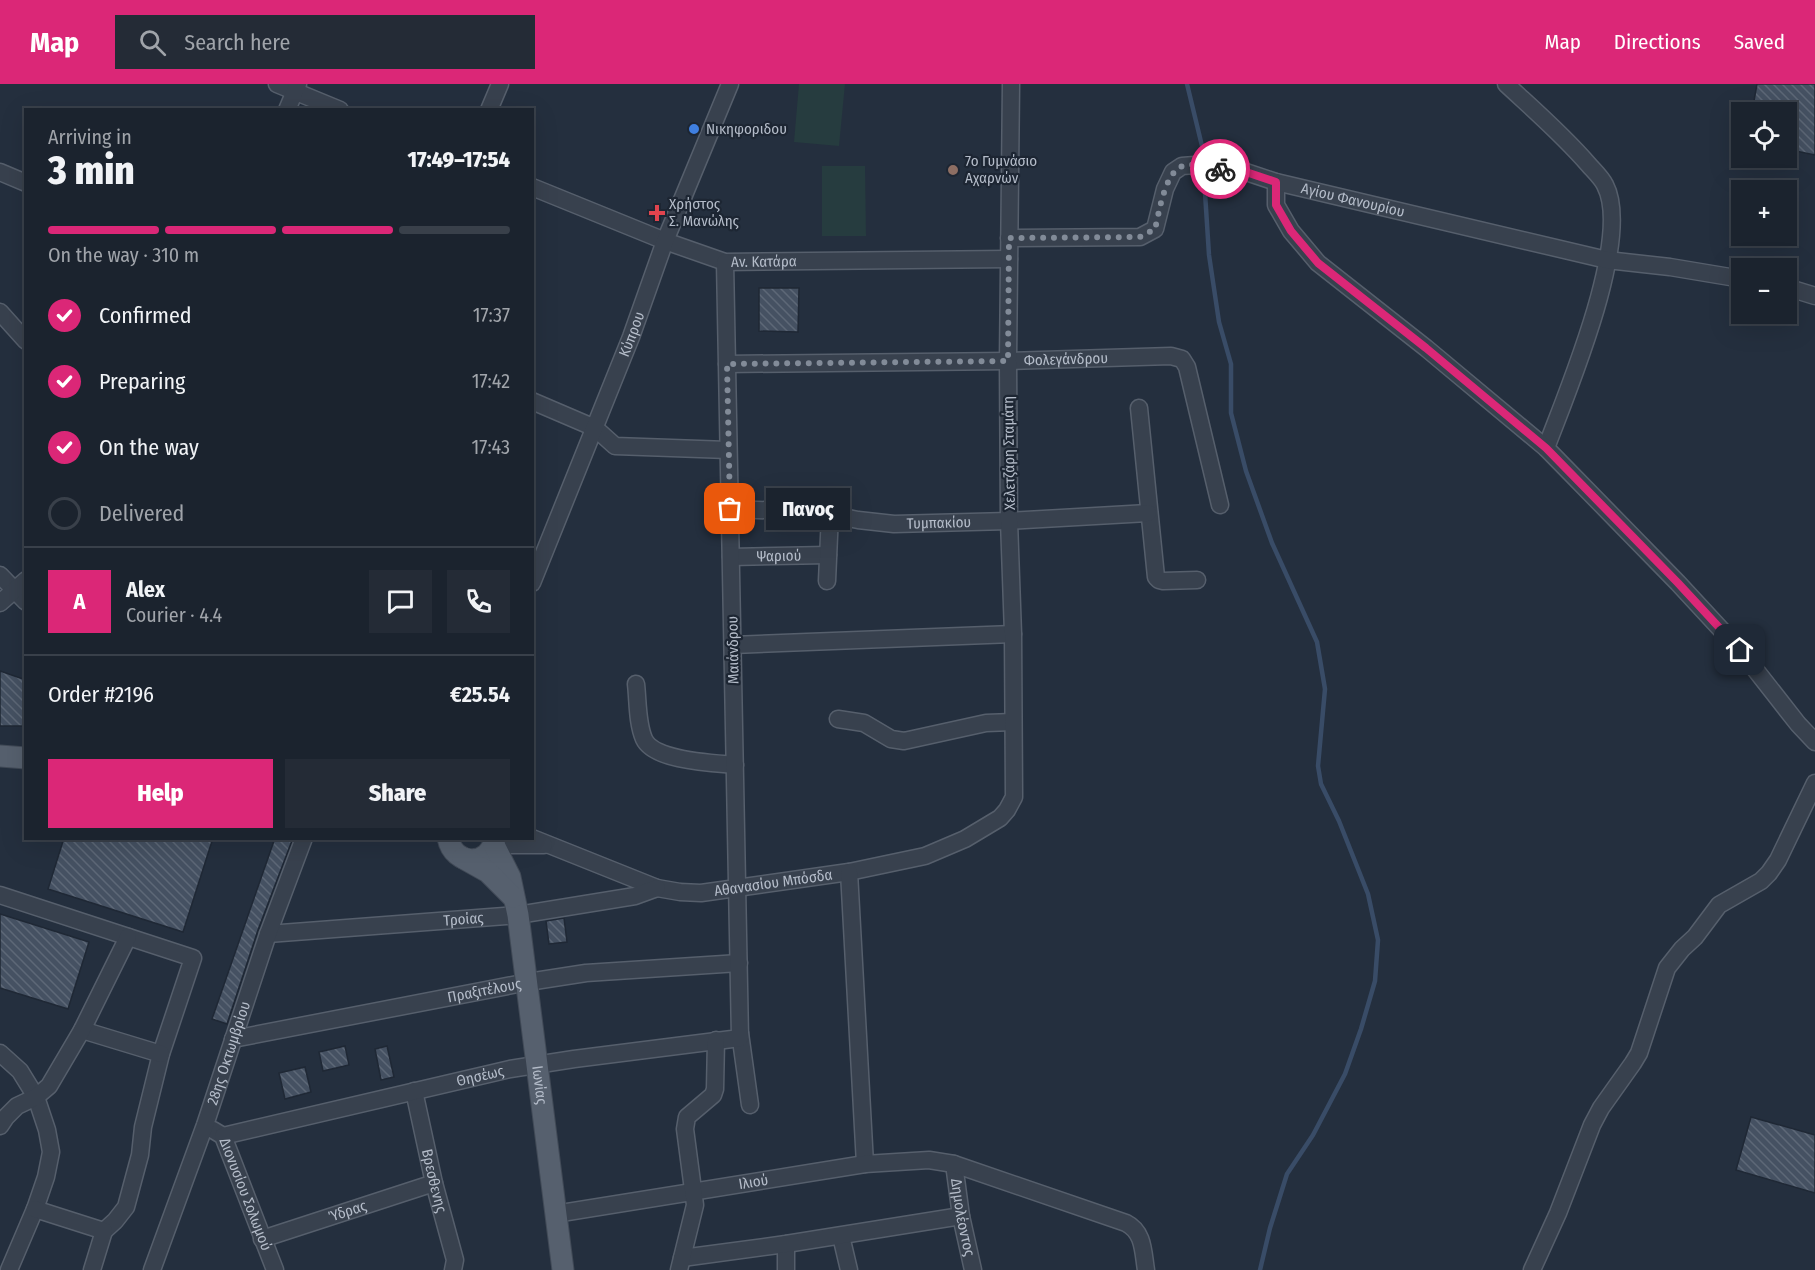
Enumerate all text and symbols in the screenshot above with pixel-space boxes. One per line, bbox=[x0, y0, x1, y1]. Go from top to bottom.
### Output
search box bbox=[115, 15, 535, 69]
text: Map bbox=[30, 26, 79, 59]
icon: search bbox=[136, 26, 169, 59]
text: Search here bbox=[184, 29, 290, 56]
text: Map bbox=[1544, 29, 1581, 55]
text: Directions bbox=[1614, 29, 1701, 55]
text: Saved bbox=[1734, 29, 1785, 55]
map controls bbox=[1731, 102, 1797, 324]
button: locate bbox=[1731, 102, 1797, 168]
place label: Νικηφοριδου bbox=[706, 120, 787, 138]
marker: Νικηφοριδου bbox=[687, 122, 701, 136]
text: Arriving in bbox=[48, 125, 132, 149]
courier bbox=[1190, 139, 1250, 199]
text: 17:49–17:54 bbox=[407, 146, 510, 173]
text: 3 min bbox=[48, 148, 135, 194]
place label: 7ο Γυμνάσιο Αχαρνών bbox=[965, 152, 1037, 187]
icon: bike bbox=[1204, 153, 1237, 186]
marker: 7ο Γυμνάσιο Αχαρνών bbox=[946, 163, 960, 177]
street label: Αγίου Φανουρίου bbox=[1299, 179, 1406, 221]
button: + bbox=[1731, 180, 1797, 246]
place label: Χρήστος Σ. Μανώλης bbox=[669, 195, 740, 230]
marker: Χρήστος Σ. Μανώλης bbox=[650, 206, 664, 220]
text: On the way · 310 m bbox=[48, 243, 199, 267]
street label: Αν. Κατάρα bbox=[731, 252, 797, 271]
button: − bbox=[1731, 258, 1797, 324]
icon: check bbox=[48, 299, 81, 332]
text: Confirmed bbox=[99, 302, 192, 329]
text: 17:37 bbox=[473, 303, 510, 327]
street label: Κύπρου bbox=[615, 309, 648, 359]
street label: Φολεγάνδρου bbox=[1024, 349, 1108, 370]
icon: check bbox=[48, 365, 81, 398]
text: Preparing bbox=[99, 368, 185, 395]
text: 17:42 bbox=[472, 369, 510, 393]
street label: Χελετζάρη Σταμάτη bbox=[999, 396, 1019, 510]
icon: check bbox=[48, 431, 81, 464]
text: On the way bbox=[99, 434, 199, 461]
text: 17:43 bbox=[472, 435, 510, 459]
pin bbox=[704, 483, 755, 534]
callout: Πανος bbox=[766, 488, 850, 530]
icon: bag bbox=[713, 492, 746, 525]
text: Πανος bbox=[782, 497, 834, 521]
text: Delivered bbox=[99, 500, 184, 527]
street label: Τυμπακίου bbox=[906, 513, 971, 533]
street label: Ψαριού bbox=[757, 547, 801, 565]
button: chat bbox=[369, 570, 432, 633]
button: phone bbox=[447, 570, 510, 633]
text: Alex bbox=[126, 576, 165, 603]
text: A bbox=[74, 588, 85, 615]
text: Courier · 4.4 bbox=[126, 603, 222, 627]
street label: Μαιάνδρου bbox=[723, 616, 743, 684]
pin bbox=[1714, 624, 1765, 675]
icon: home bbox=[1723, 633, 1756, 666]
text: Order #2196 bbox=[48, 681, 154, 708]
text: €25.54 bbox=[450, 681, 510, 708]
button: Help bbox=[48, 759, 273, 828]
button: Share bbox=[285, 759, 510, 828]
street label: Αθανασίου Μπόσδα bbox=[713, 865, 834, 900]
street label: Τροίας bbox=[443, 909, 485, 930]
street label: Πραξιτέλους bbox=[446, 974, 523, 1006]
street label: 28ης Οκτωμβρίου bbox=[203, 999, 254, 1107]
street label: Θησέως bbox=[455, 1062, 506, 1090]
street label: Ιωνίας bbox=[528, 1065, 551, 1106]
street label: Διονυσίου Σολωμού bbox=[216, 1135, 276, 1253]
street label: Βρεσθενης bbox=[418, 1147, 451, 1215]
street label: Ιλιού bbox=[737, 1171, 770, 1193]
street label: Δημολέοντος bbox=[947, 1177, 979, 1259]
street label: Ύδρας bbox=[326, 1196, 370, 1226]

